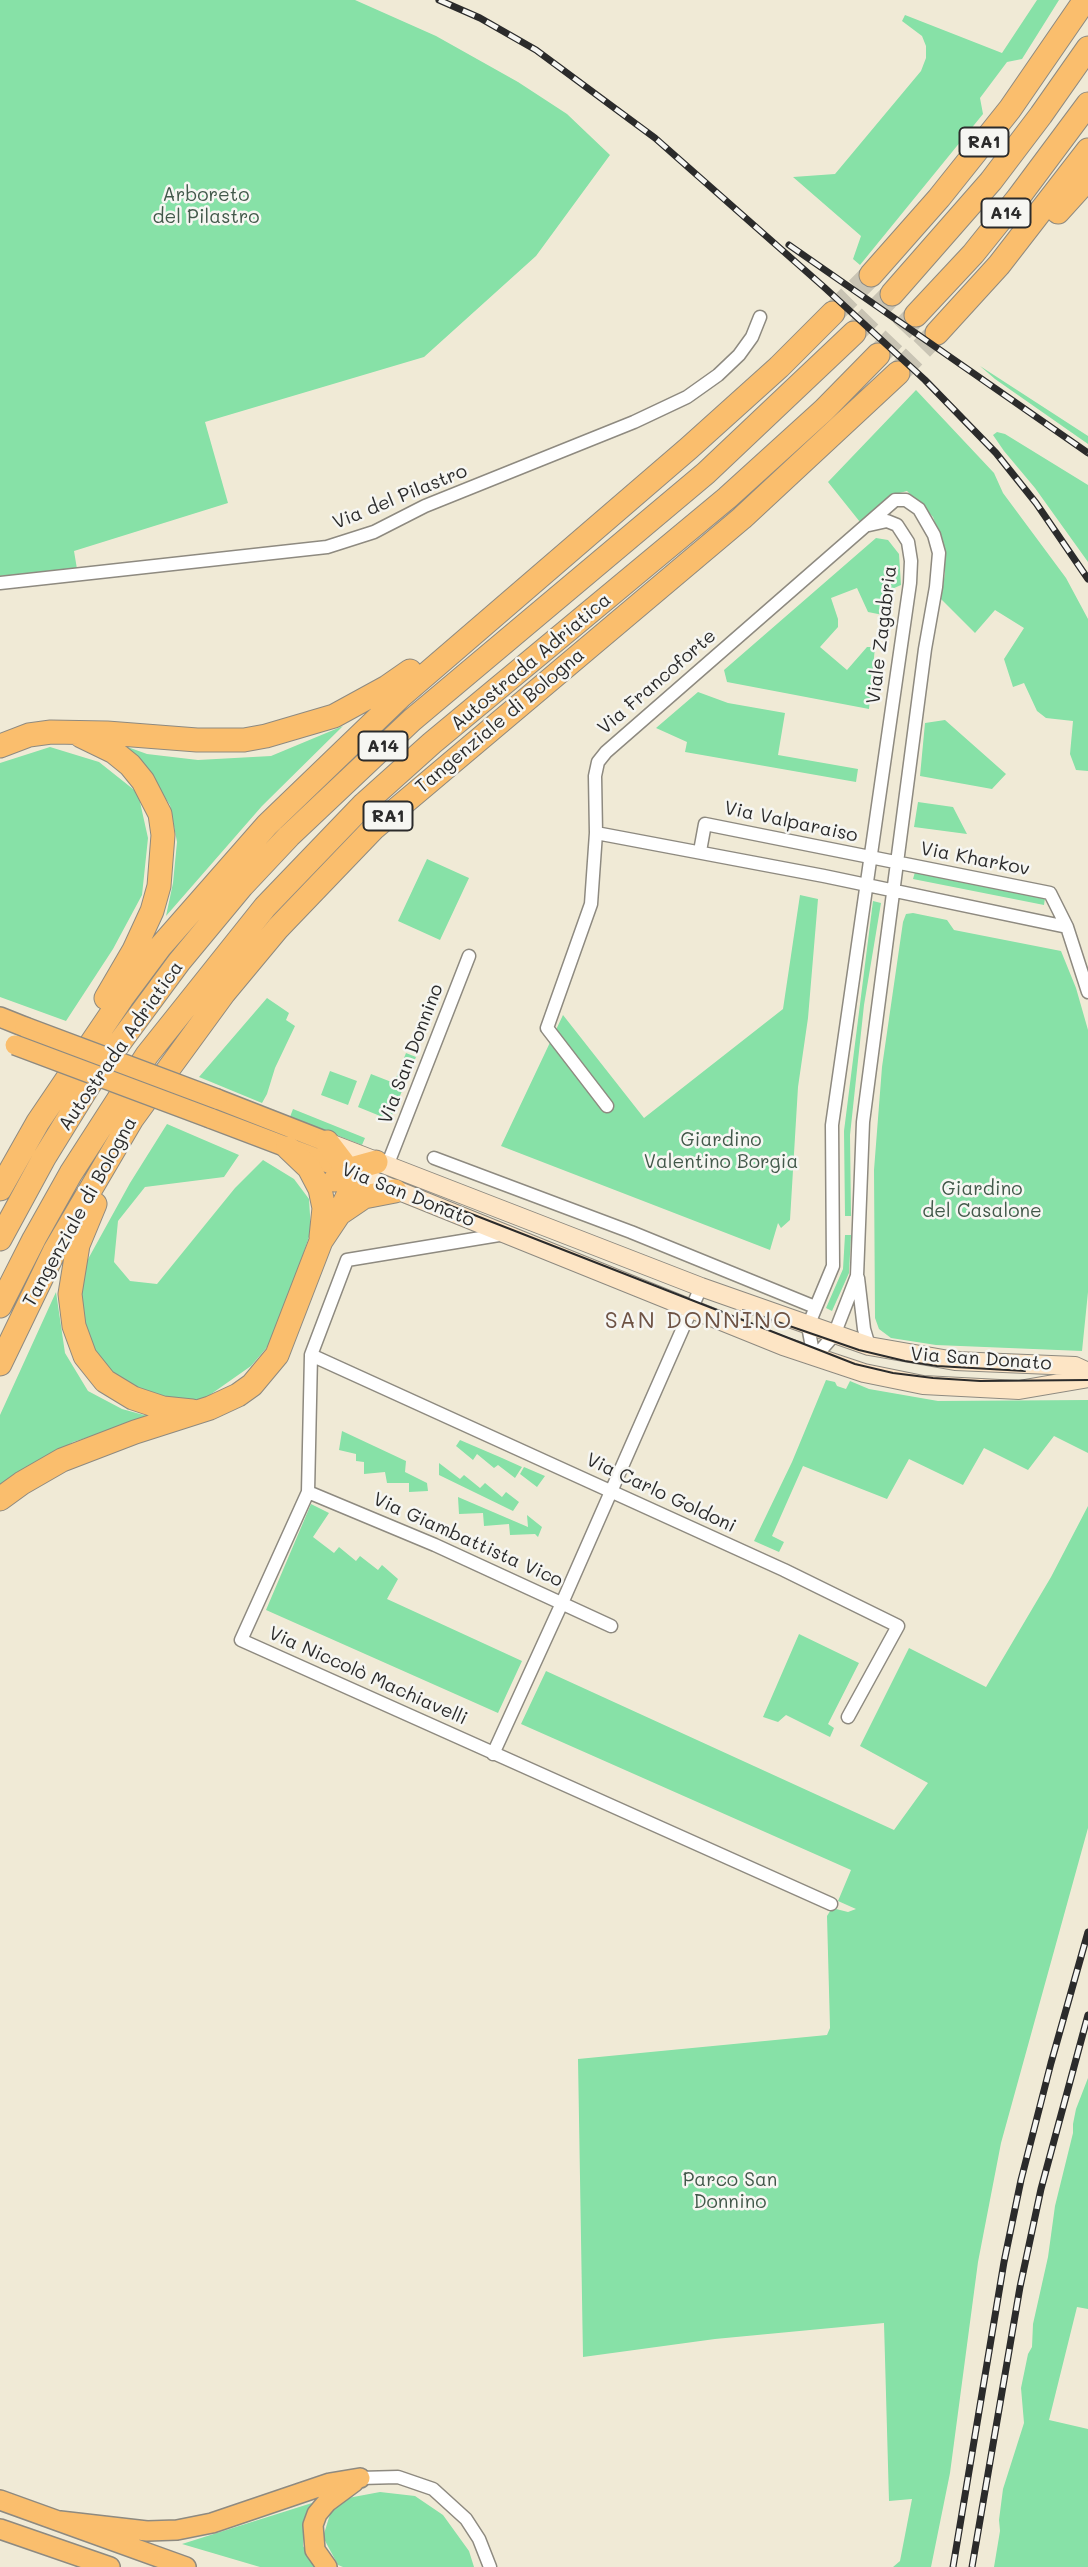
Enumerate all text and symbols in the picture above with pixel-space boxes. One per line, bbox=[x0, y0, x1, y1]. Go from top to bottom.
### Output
road number: RA1 bbox=[960, 127, 1009, 156]
park label: Arboreto del Pilastro bbox=[152, 184, 260, 228]
road number: A14 bbox=[982, 198, 1030, 228]
street label: Via del Pilastro bbox=[329, 460, 471, 534]
street label: Viale Zagabria bbox=[862, 565, 902, 705]
street label: Autostrada Adriatica bbox=[446, 588, 616, 736]
street label: Via Francoforte bbox=[593, 624, 721, 740]
street label: Tangenziale di Bologna bbox=[411, 644, 589, 798]
road number: A14 bbox=[358, 732, 408, 760]
street label: Via Valparaiso bbox=[722, 797, 860, 847]
road number: RA1 bbox=[364, 802, 412, 830]
street label: Via Kharkov bbox=[918, 837, 1032, 881]
street label: Autostrada Adriatica bbox=[54, 957, 188, 1135]
street label: Via San Donnino bbox=[374, 981, 448, 1127]
street label: Tangenziale di Bologna bbox=[18, 1113, 142, 1311]
park label: Giardino Valentino Borgia bbox=[644, 1129, 798, 1173]
street label: Via San Donato bbox=[338, 1158, 478, 1232]
park label: Giardino del Casalone bbox=[922, 1178, 1042, 1222]
district label: SAN DONNINO bbox=[606, 1307, 792, 1335]
street label: Via San Donato bbox=[910, 1343, 1052, 1375]
street label: Via Carlo Goldoni bbox=[582, 1448, 740, 1538]
street label: Via Giambattista Vico bbox=[370, 1488, 566, 1592]
street label: Via Niccolò Machiavelli bbox=[265, 1622, 471, 1730]
park label: Parco San Donnino bbox=[683, 2169, 777, 2213]

